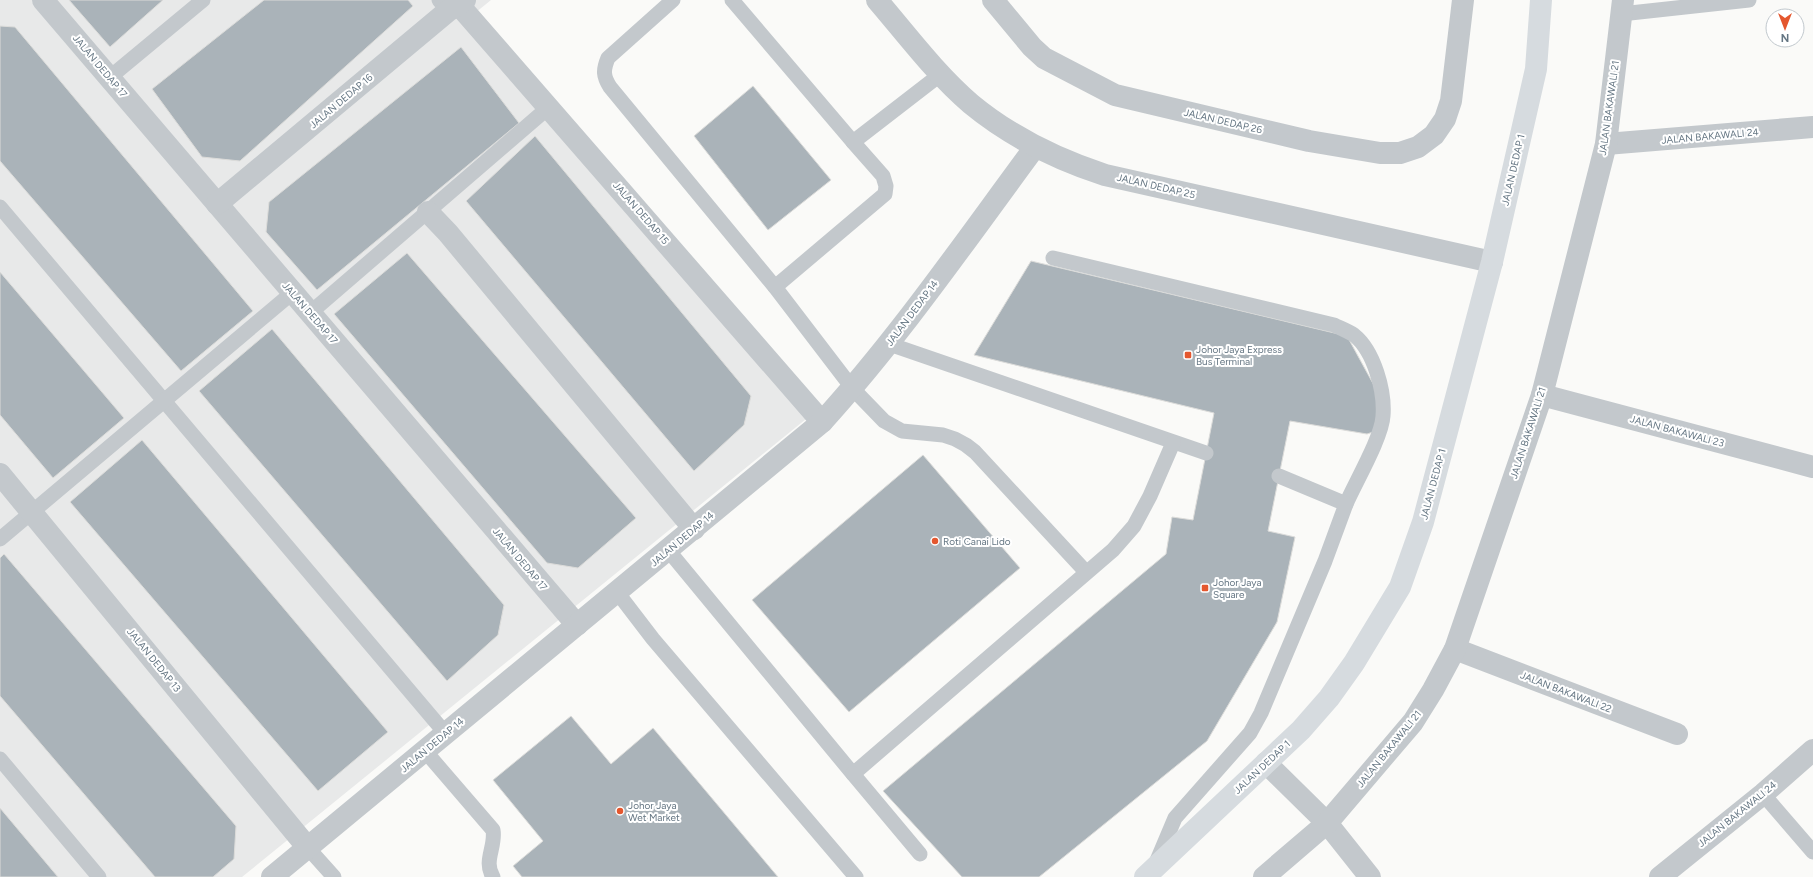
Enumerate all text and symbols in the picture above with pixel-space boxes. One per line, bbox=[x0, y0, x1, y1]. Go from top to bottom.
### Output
north arrow bbox=[1765, 8, 1805, 48]
text: N bbox=[1781, 31, 1789, 44]
street label: JALAN DEDAP 17 bbox=[70, 32, 131, 101]
street label: JALAN BAKAWALI 21 bbox=[1596, 60, 1622, 156]
street label: JALAN DEDAP 16 bbox=[307, 71, 376, 131]
street label: JALAN DEDAP 26 bbox=[1183, 106, 1264, 136]
street label: JALAN BAKAWALI 24 bbox=[1661, 125, 1759, 147]
street label: JALAN DEDAP 1 bbox=[1498, 133, 1528, 207]
street label: JALAN DEDAP 25 bbox=[1115, 171, 1197, 201]
street label: JALAN DEDAP 15 bbox=[610, 179, 672, 247]
street label: JALAN DEDAP 14 bbox=[883, 277, 941, 349]
street label: JALAN DEDAP 17 bbox=[279, 279, 341, 347]
place label: Johor Jaya Express Bus Terminal bbox=[1196, 343, 1282, 368]
marker: Johor Jaya Express Bus Terminal bbox=[1183, 350, 1193, 360]
street label: JALAN BAKAWALI 21 bbox=[1507, 386, 1549, 480]
street label: JALAN BAKAWALI 23 bbox=[1628, 412, 1726, 450]
street label: JALAN DEDAP 1 bbox=[1417, 447, 1449, 521]
street label: JALAN DEDAP 14 bbox=[648, 509, 716, 569]
street label: JALAN DEDAP 17 bbox=[490, 525, 551, 594]
place label: Roti Canai Lido bbox=[943, 535, 1011, 548]
marker: Roti Canai Lido bbox=[930, 536, 940, 546]
place label: Johor Jaya Square bbox=[1213, 576, 1262, 601]
marker: Johor Jaya Square bbox=[1200, 583, 1210, 593]
street label: JALAN DEDAP 13 bbox=[124, 625, 184, 695]
street label: JALAN BAKAWALI 22 bbox=[1518, 669, 1614, 715]
street label: JALAN BAKAWALI 21 bbox=[1354, 708, 1424, 790]
street label: JALAN DEDAP 14 bbox=[398, 715, 466, 775]
street label: JALAN DEDAP 1 bbox=[1231, 737, 1293, 797]
street label: JALAN BAKAWALI 24 bbox=[1695, 778, 1779, 850]
place label: Johor Jaya Wet Market bbox=[628, 799, 680, 824]
marker: Johor Jaya Wet Market bbox=[615, 806, 625, 816]

